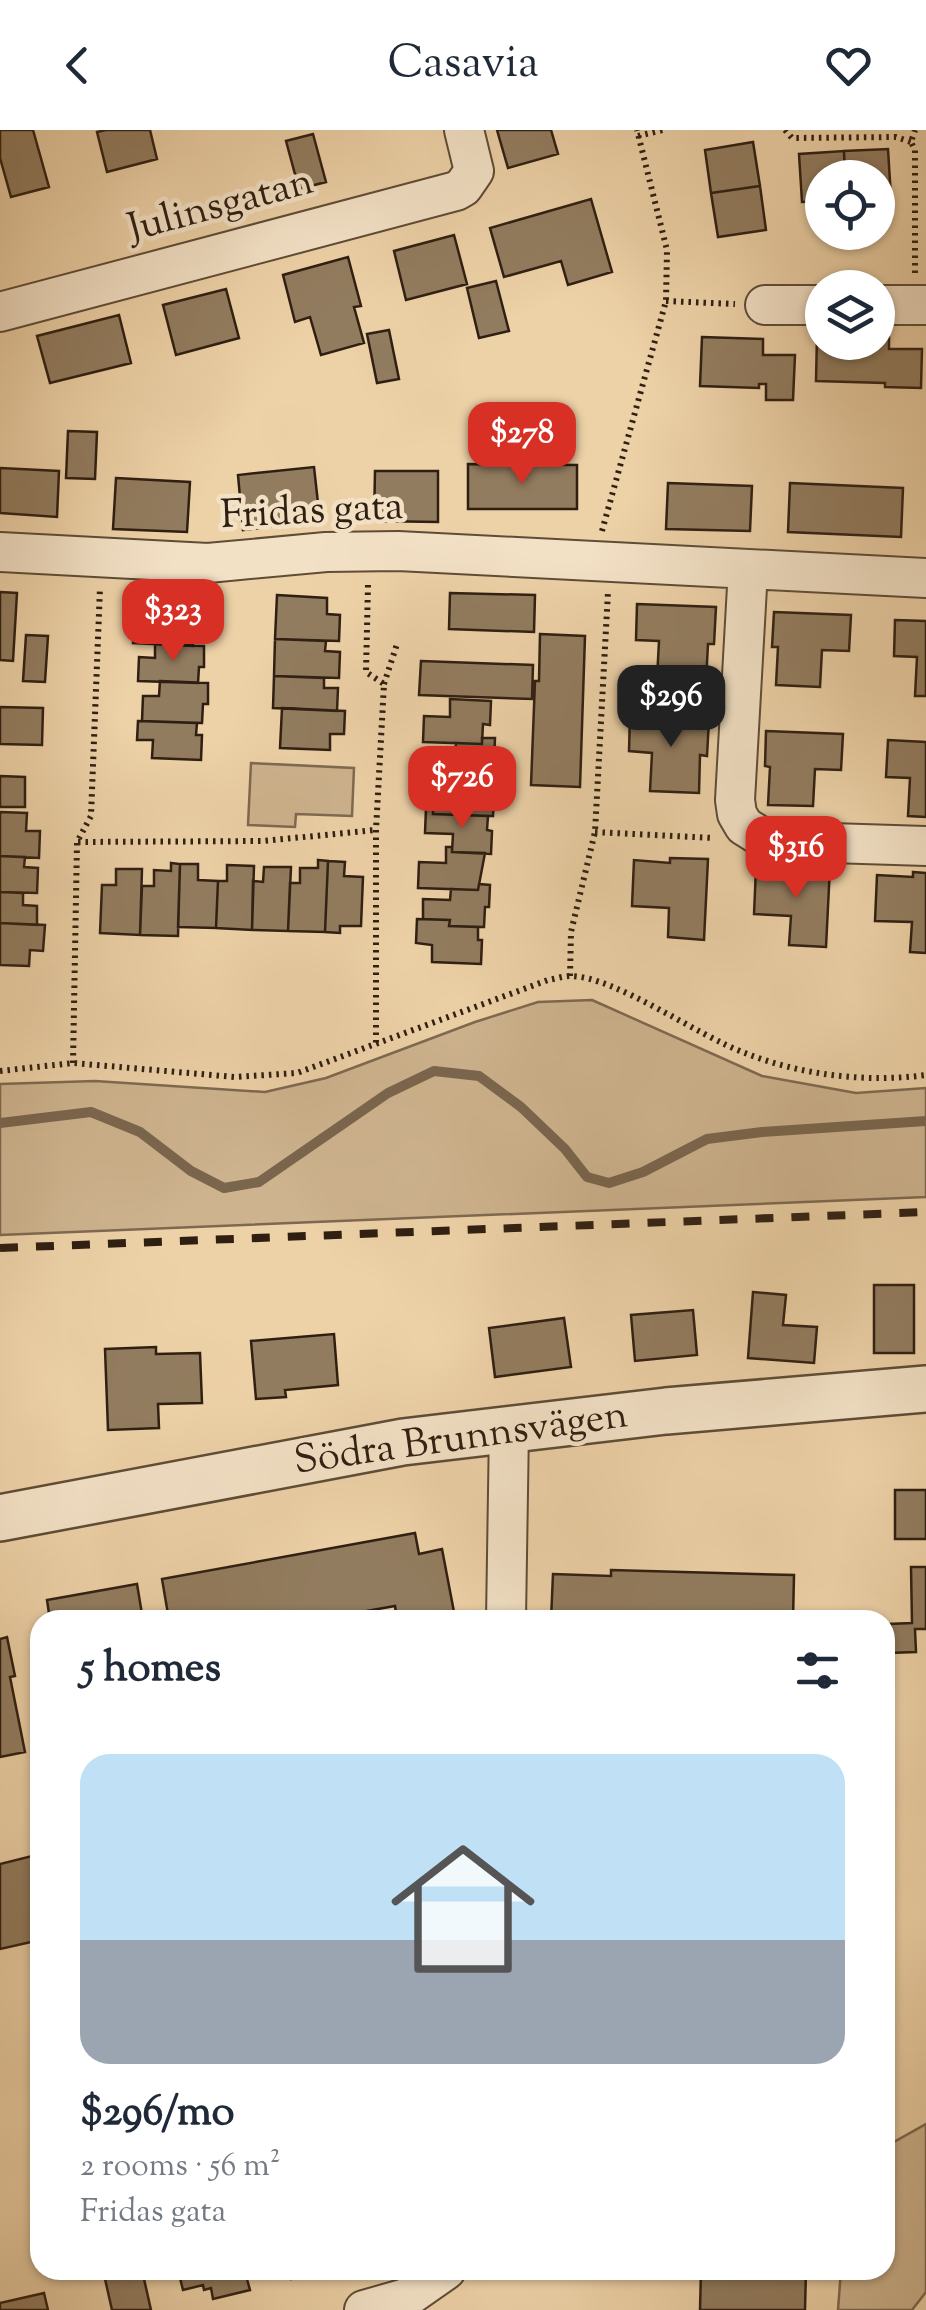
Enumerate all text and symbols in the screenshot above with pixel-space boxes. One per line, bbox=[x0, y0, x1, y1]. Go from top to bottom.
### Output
text: Casavia bbox=[387, 33, 539, 98]
icon: back bbox=[50, 38, 105, 93]
icon: heart bbox=[821, 38, 876, 93]
street label: Julinsgatan bbox=[120, 155, 320, 260]
map controls bbox=[805, 160, 895, 360]
button: locate bbox=[805, 160, 895, 250]
button: layers bbox=[805, 270, 895, 360]
pin: $278 bbox=[463, 402, 581, 487]
text: $278 bbox=[490, 411, 554, 457]
street label: Fridas gata bbox=[219, 480, 405, 546]
pin: $323 bbox=[114, 579, 232, 664]
text: $323 bbox=[144, 588, 202, 634]
pin: $296 bbox=[612, 665, 730, 750]
text: $296 bbox=[639, 674, 703, 720]
pin: $726 bbox=[403, 746, 521, 831]
text: $726 bbox=[430, 755, 494, 801]
pin: $316 bbox=[737, 816, 855, 901]
text: $316 bbox=[768, 825, 824, 871]
street label: Södra Brunnsvägen bbox=[290, 1388, 632, 1492]
text: 5 homes bbox=[80, 1640, 221, 1700]
icon: filters bbox=[790, 1643, 845, 1698]
icon: home bbox=[373, 1819, 553, 1999]
text: $296/mo bbox=[80, 2084, 234, 2144]
text: 2 rooms · 56 m² bbox=[80, 2144, 280, 2190]
text: Fridas gata bbox=[80, 2190, 226, 2236]

